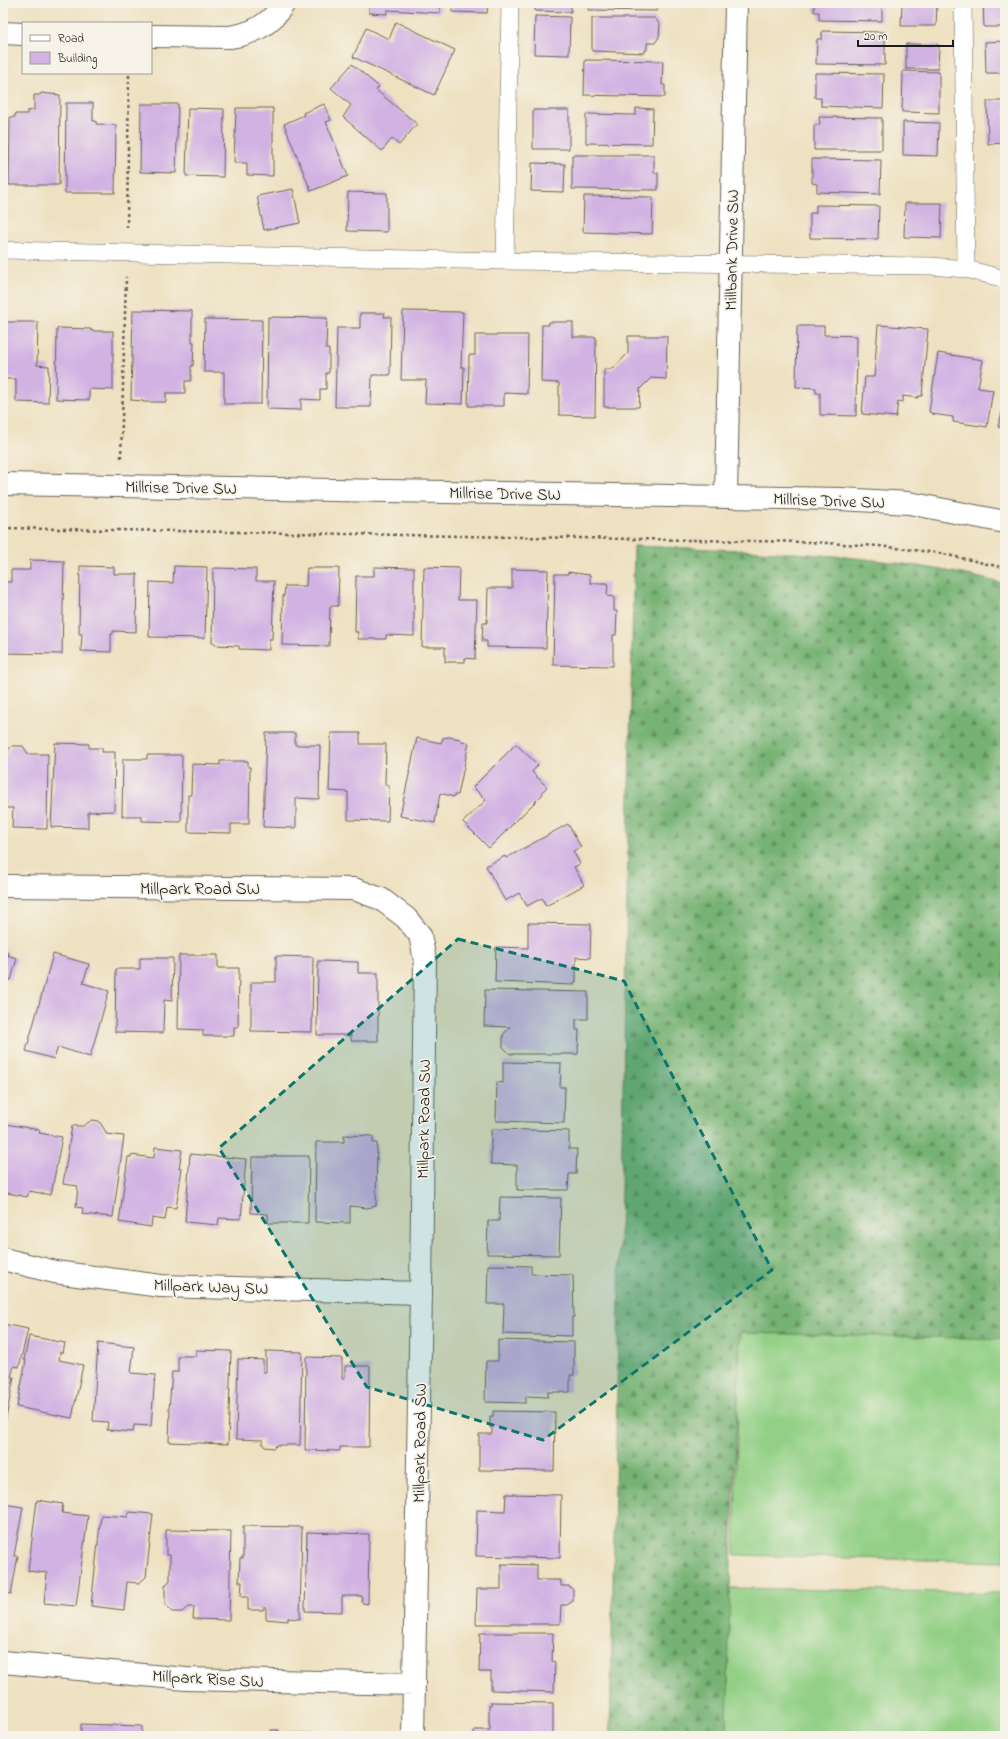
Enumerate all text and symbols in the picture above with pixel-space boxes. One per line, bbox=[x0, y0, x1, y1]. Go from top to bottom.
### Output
legend bbox=[22, 22, 152, 74]
scale bar bbox=[858, 22, 953, 48]
text: 20 m bbox=[864, 28, 887, 46]
text: Road bbox=[58, 30, 84, 48]
text: Building bbox=[57, 50, 97, 69]
street label: Millbank Drive SW bbox=[719, 189, 746, 311]
street label: Millrise Drive SW bbox=[125, 475, 237, 502]
street label: Millrise Drive SW bbox=[449, 481, 561, 508]
street label: Millrise Drive SW bbox=[773, 487, 885, 516]
street label: Millpark Road SW bbox=[140, 877, 260, 902]
street label: Millpark Road SW bbox=[411, 1059, 438, 1179]
street label: Millpark Way SW bbox=[153, 1273, 269, 1303]
street label: Millpark Road SW bbox=[407, 1383, 434, 1503]
street label: Millpark Rise SW bbox=[152, 1664, 264, 1695]

